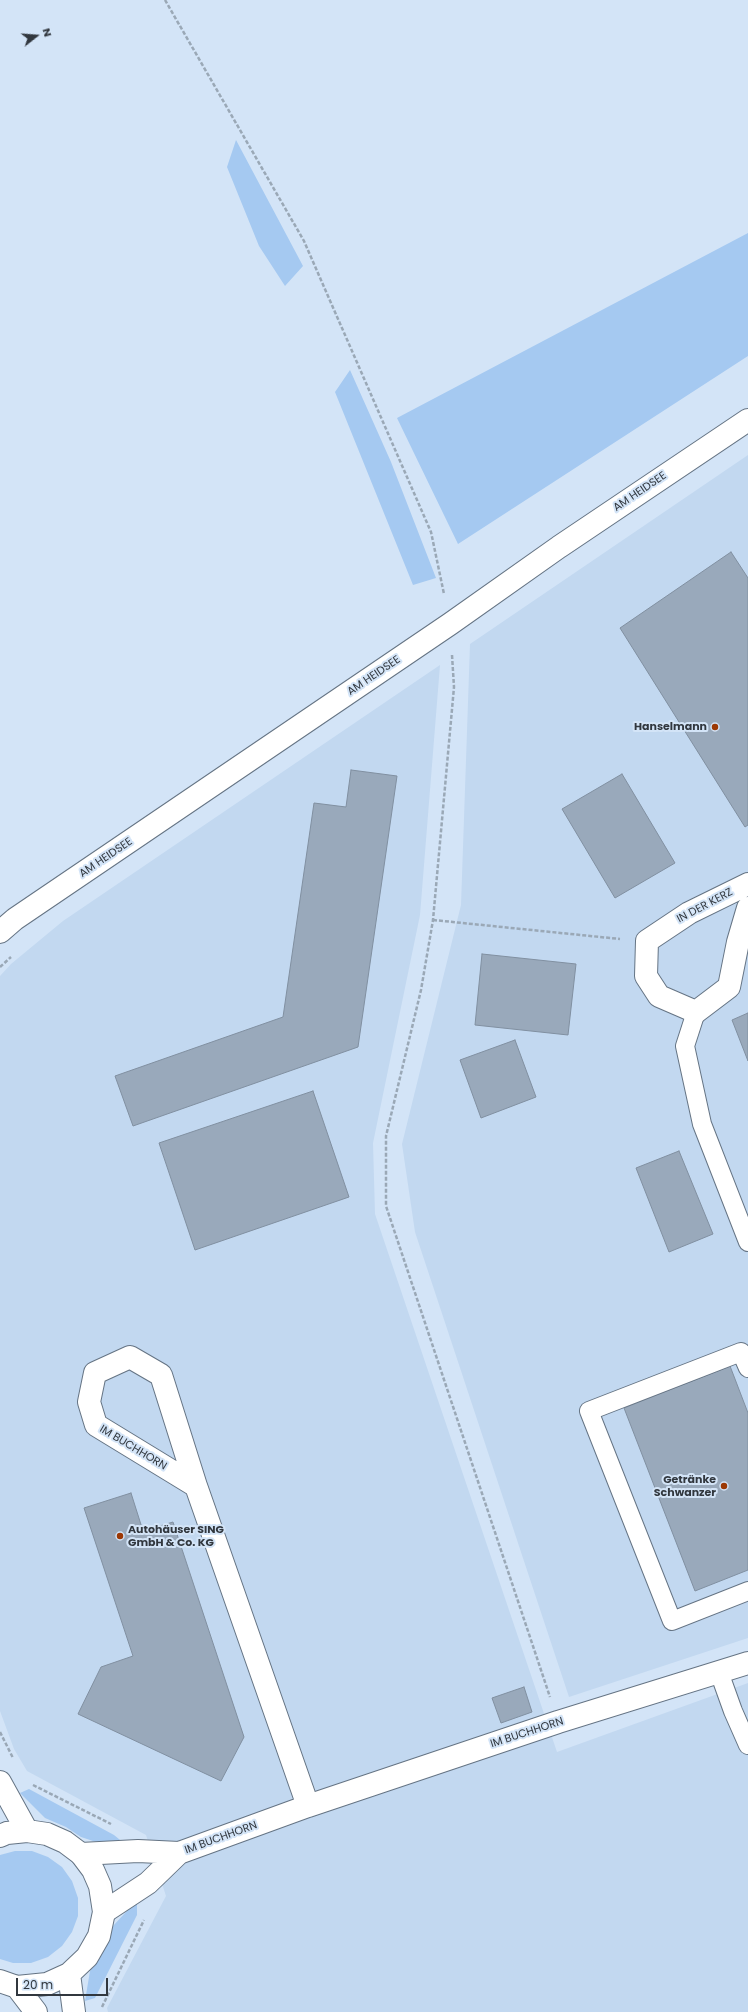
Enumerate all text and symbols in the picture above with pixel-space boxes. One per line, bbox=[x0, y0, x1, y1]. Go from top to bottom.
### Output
north arrow bbox=[16, 16, 56, 56]
text: N bbox=[39, 26, 56, 39]
street label: AM HEIDSEE bbox=[611, 469, 669, 515]
street label: AM HEIDSEE bbox=[345, 653, 403, 699]
place label: Hanselmann bbox=[634, 720, 707, 734]
marker: Hanselmann bbox=[710, 722, 720, 732]
street label: AM HEIDSEE bbox=[77, 835, 135, 881]
street label: IN DER KERZ bbox=[675, 886, 735, 926]
street label: IM BUCHHORN bbox=[97, 1423, 169, 1473]
place label: Getränke Schwanzer bbox=[654, 1473, 716, 1499]
marker: Getränke Schwanzer bbox=[719, 1481, 729, 1491]
place label: Autohäuser SING GmbH & Co. KG bbox=[128, 1523, 224, 1549]
marker: Autohäuser SING GmbH & Co. KG bbox=[115, 1531, 125, 1541]
street label: IM BUCHHORN bbox=[489, 1715, 565, 1751]
street label: IM BUCHHORN bbox=[183, 1819, 259, 1857]
scale bar bbox=[18, 1970, 110, 1996]
text: 20 m bbox=[23, 1976, 53, 1993]

